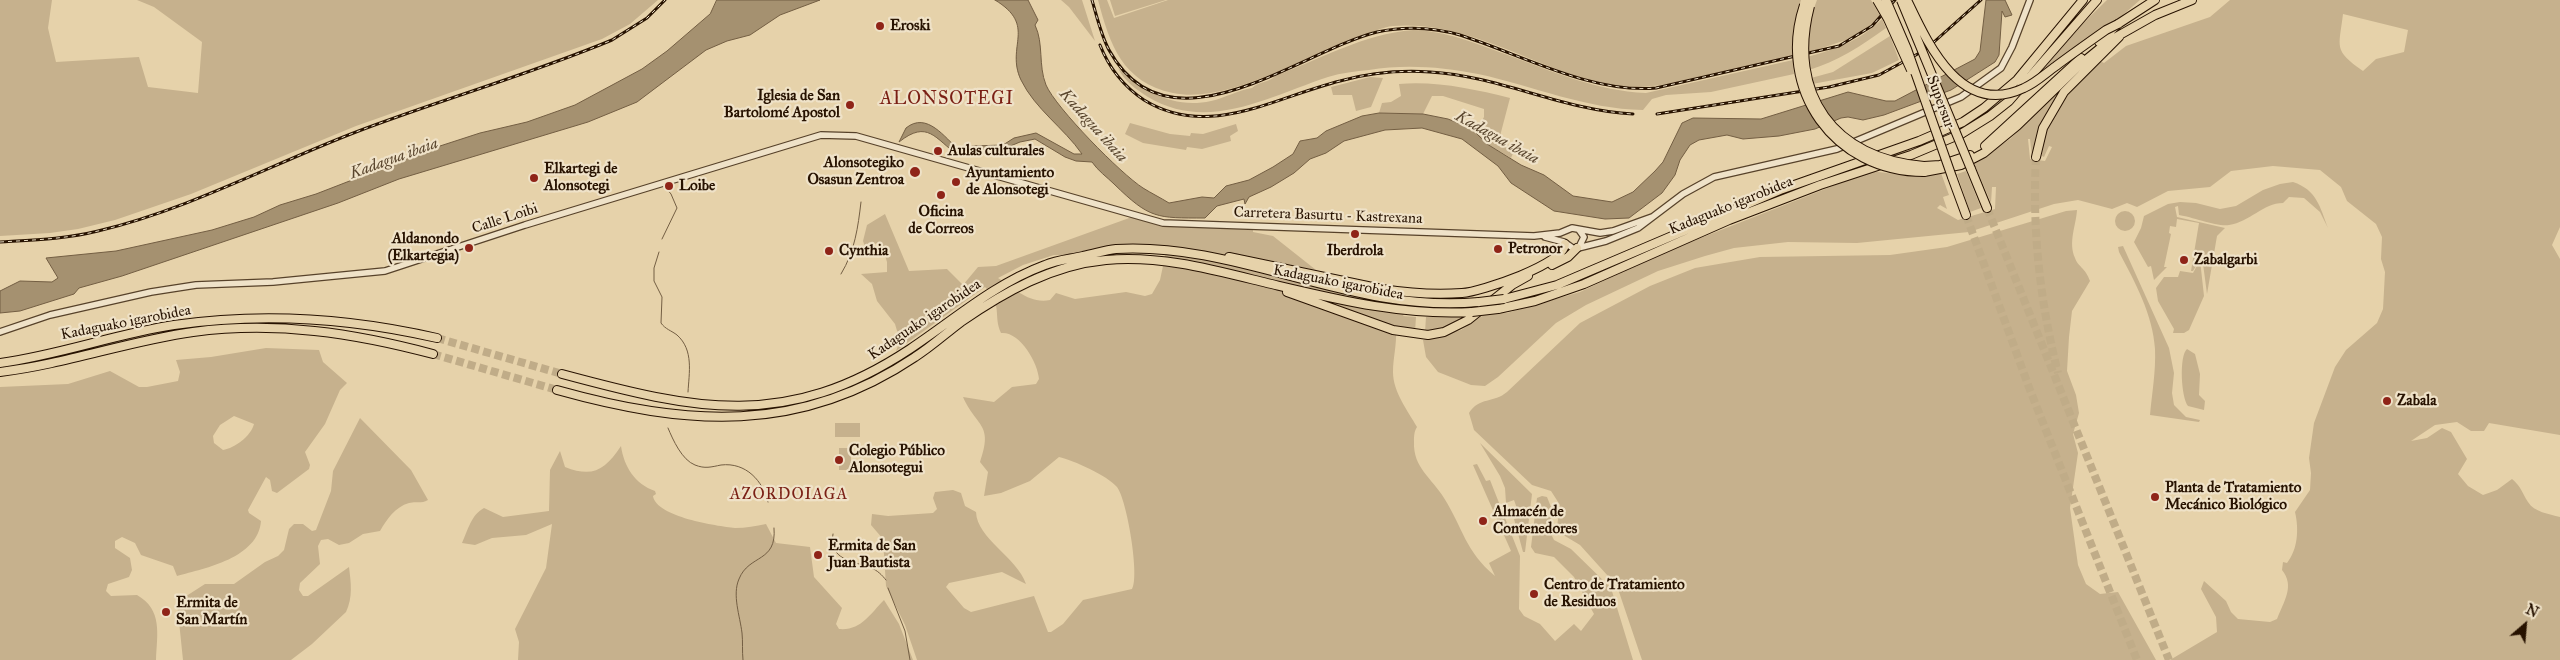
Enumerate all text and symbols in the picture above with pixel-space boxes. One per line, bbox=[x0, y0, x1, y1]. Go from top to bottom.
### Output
place label: Eroski bbox=[890, 17, 930, 35]
marker: Eroski bbox=[874, 20, 886, 32]
street label: Supersur bbox=[1922, 73, 1958, 131]
water label: Kadagua ibaia bbox=[1055, 85, 1131, 167]
place label: Iglesia de San Bartolomé Apostol bbox=[724, 87, 840, 122]
district label: ALONSOTEGI bbox=[879, 89, 1015, 111]
marker: Iglesia de San Bartolomé Apostol bbox=[844, 99, 856, 111]
water label: Kadagua ibaia bbox=[1452, 107, 1542, 169]
water label: Kadagua ibaia bbox=[347, 134, 441, 184]
place label: Aulas culturales bbox=[948, 142, 1044, 160]
marker: Aulas culturales bbox=[932, 145, 944, 157]
place label: Alonsotegiko Osasun Zentroa bbox=[807, 154, 904, 189]
place label: Elkartegi de Alonsotegi bbox=[544, 160, 617, 195]
place label: Ayuntamiento de Alonsotegi bbox=[966, 164, 1054, 199]
marker: Alonsotegiko Osasun Zentroa bbox=[908, 165, 922, 179]
marker: Elkartegi de Alonsotegi bbox=[528, 172, 540, 184]
street label: Kadaguako igarobidea bbox=[1666, 173, 1796, 239]
marker: Ayuntamiento de Alonsotegi bbox=[950, 176, 962, 188]
place label: Loibe bbox=[679, 177, 715, 195]
marker: Loibe bbox=[663, 180, 675, 192]
marker: Oficina de Correos bbox=[935, 189, 947, 201]
street label: Calle Loibi bbox=[470, 200, 540, 238]
place label: Oficina de Correos bbox=[908, 203, 974, 238]
street label: Carretera Basurtu - Kastrexana bbox=[1233, 204, 1423, 228]
marker: Iberdrola bbox=[1349, 228, 1361, 240]
place label: Aldanondo (Elkartegia) bbox=[388, 230, 459, 265]
place label: Petronor bbox=[1508, 240, 1562, 258]
marker: Aldanondo (Elkartegia) bbox=[463, 242, 475, 254]
place label: Cynthia bbox=[839, 242, 888, 260]
place label: Iberdrola bbox=[1327, 242, 1383, 260]
marker: Petronor bbox=[1492, 243, 1504, 255]
marker: Cynthia bbox=[823, 245, 835, 257]
place label: Zabalgarbi bbox=[2194, 251, 2258, 269]
marker: Zabalgarbi bbox=[2178, 254, 2190, 266]
street label: Kadaguako igarobidea bbox=[1271, 262, 1405, 304]
street label: Kadaguako igarobidea bbox=[865, 276, 985, 364]
street label: Kadaguako igarobidea bbox=[59, 302, 193, 344]
place label: Zabala bbox=[2397, 392, 2437, 410]
marker: Zabala bbox=[2381, 395, 2393, 407]
place label: Colegio Público Alonsotegui bbox=[849, 442, 945, 477]
marker: Colegio Público Alonsotegui bbox=[833, 454, 845, 466]
place label: Planta de Tratamiento Mecánico Biológico bbox=[2165, 479, 2301, 514]
district label: AZORDOIAGA bbox=[729, 485, 849, 505]
marker: Planta de Tratamiento Mecánico Biológico bbox=[2149, 491, 2161, 503]
place label: Almacén de Contenedores bbox=[1493, 503, 1577, 538]
marker: Almacén de Contenedores bbox=[1477, 515, 1489, 527]
place label: Ermita de San Juan Bautista bbox=[828, 537, 916, 572]
marker: Ermita de San Juan Bautista bbox=[812, 549, 824, 561]
place label: Centro de Tratamiento de Residuos bbox=[1544, 576, 1685, 611]
marker: Centro de Tratamiento de Residuos bbox=[1528, 588, 1540, 600]
place label: Ermita de San Martín bbox=[176, 594, 247, 629]
north arrow bbox=[2500, 600, 2550, 650]
text: N bbox=[2523, 601, 2541, 621]
marker: Ermita de San Martín bbox=[160, 606, 172, 618]

